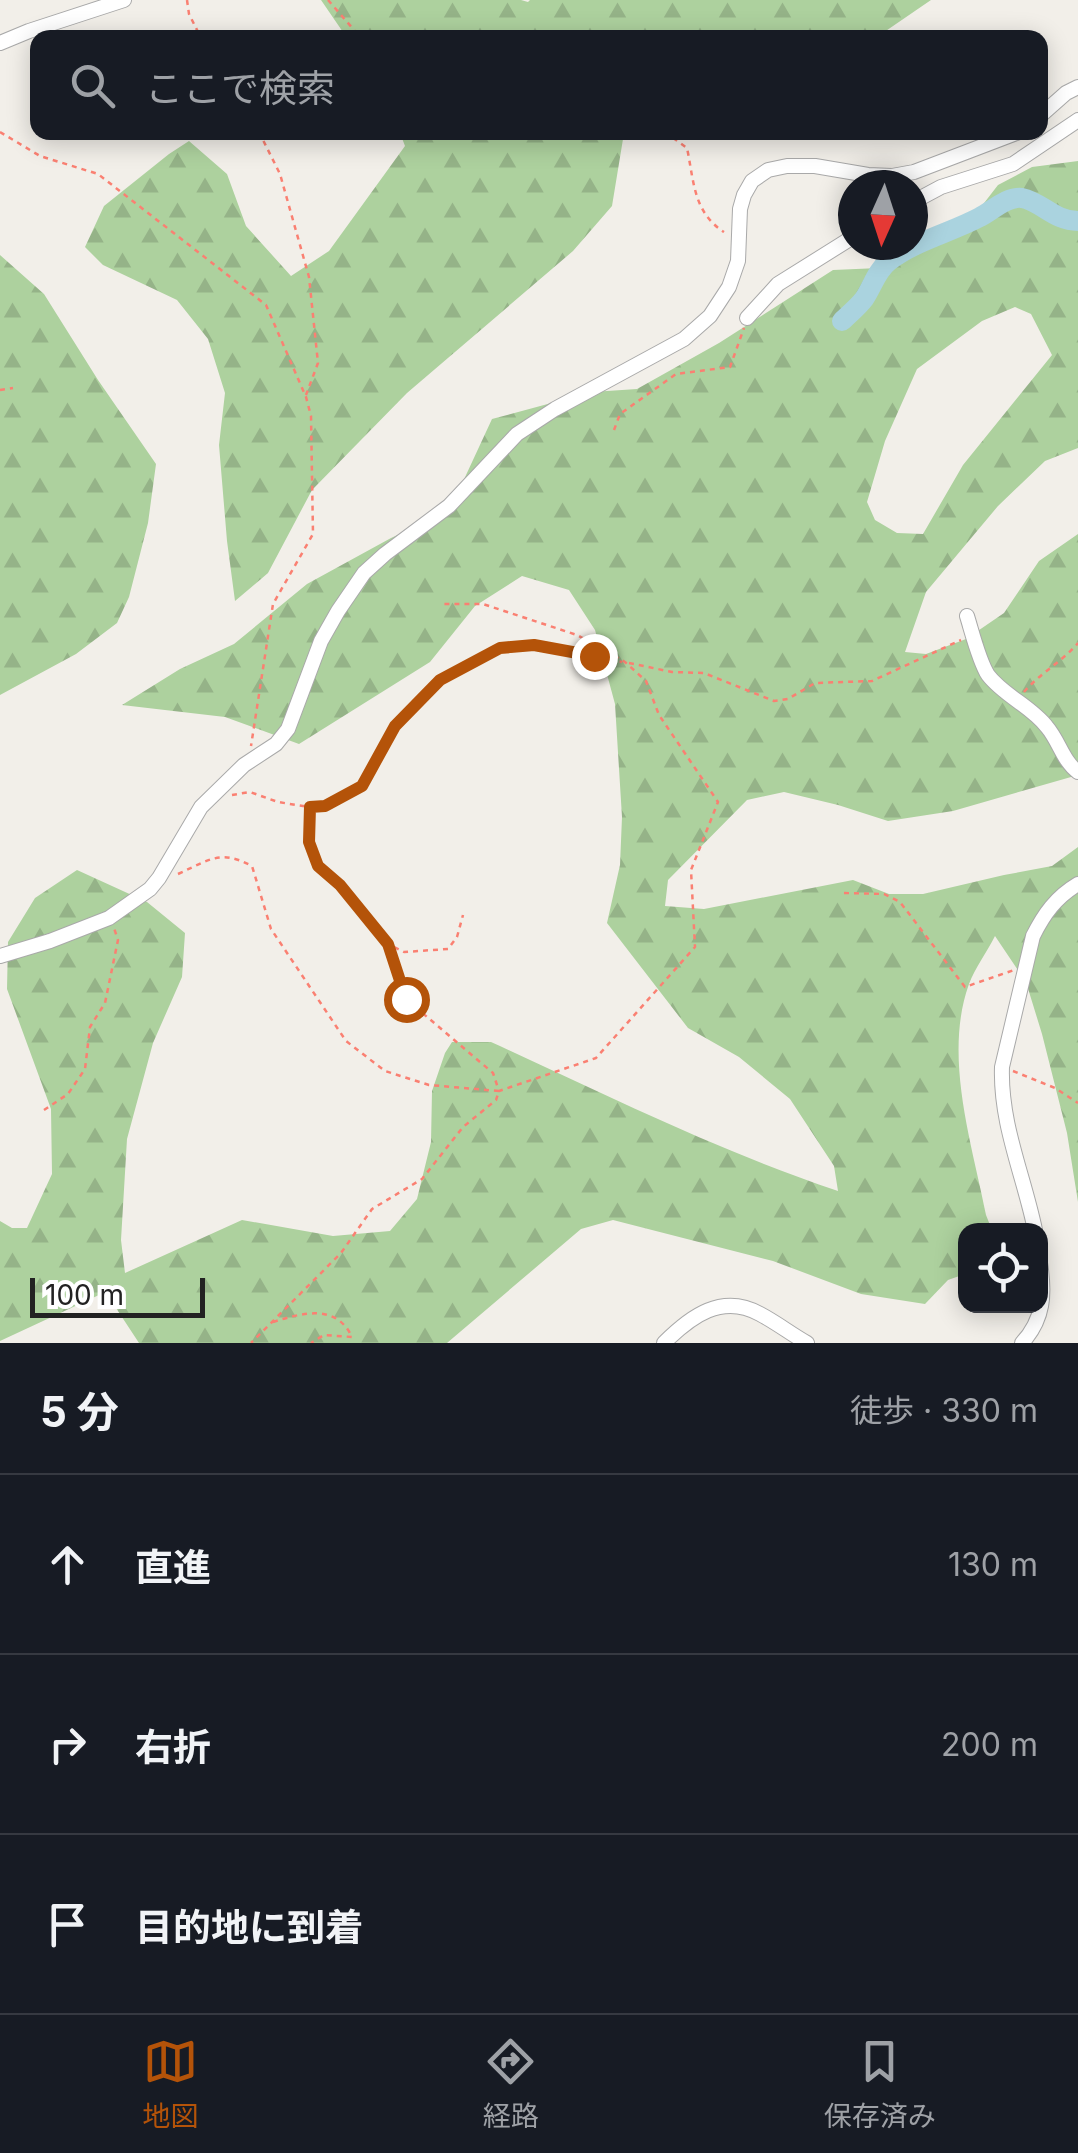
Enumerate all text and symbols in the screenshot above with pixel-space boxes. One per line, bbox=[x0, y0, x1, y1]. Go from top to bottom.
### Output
search box bbox=[30, 30, 1048, 140]
icon: search bbox=[65, 58, 120, 113]
text: ここで検索 bbox=[145, 65, 335, 111]
north arrow bbox=[838, 170, 928, 260]
route end bbox=[572, 634, 618, 680]
route start bbox=[384, 977, 430, 1023]
map controls bbox=[958, 1223, 1048, 1313]
button: locate bbox=[958, 1223, 1048, 1313]
scale bar bbox=[30, 1273, 205, 1318]
text: 100 m bbox=[45, 1278, 124, 1312]
text: 5 分 bbox=[40, 1386, 119, 1437]
text: 徒歩 · 330 m bbox=[850, 1391, 1038, 1430]
icon: ahead bbox=[40, 1537, 95, 1592]
text: 直進 bbox=[135, 1544, 211, 1590]
text: 130 m bbox=[948, 1545, 1038, 1584]
icon: right bbox=[40, 1717, 95, 1772]
text: 右折 bbox=[135, 1724, 211, 1770]
text: 200 m bbox=[941, 1725, 1038, 1764]
icon: arrive bbox=[40, 1897, 95, 1952]
text: 目的地に到着 bbox=[135, 1904, 363, 1950]
tab: 地図 bbox=[142, 2034, 198, 2134]
tab: 経路 bbox=[483, 2034, 539, 2134]
tab: 保存済み bbox=[824, 2034, 936, 2134]

